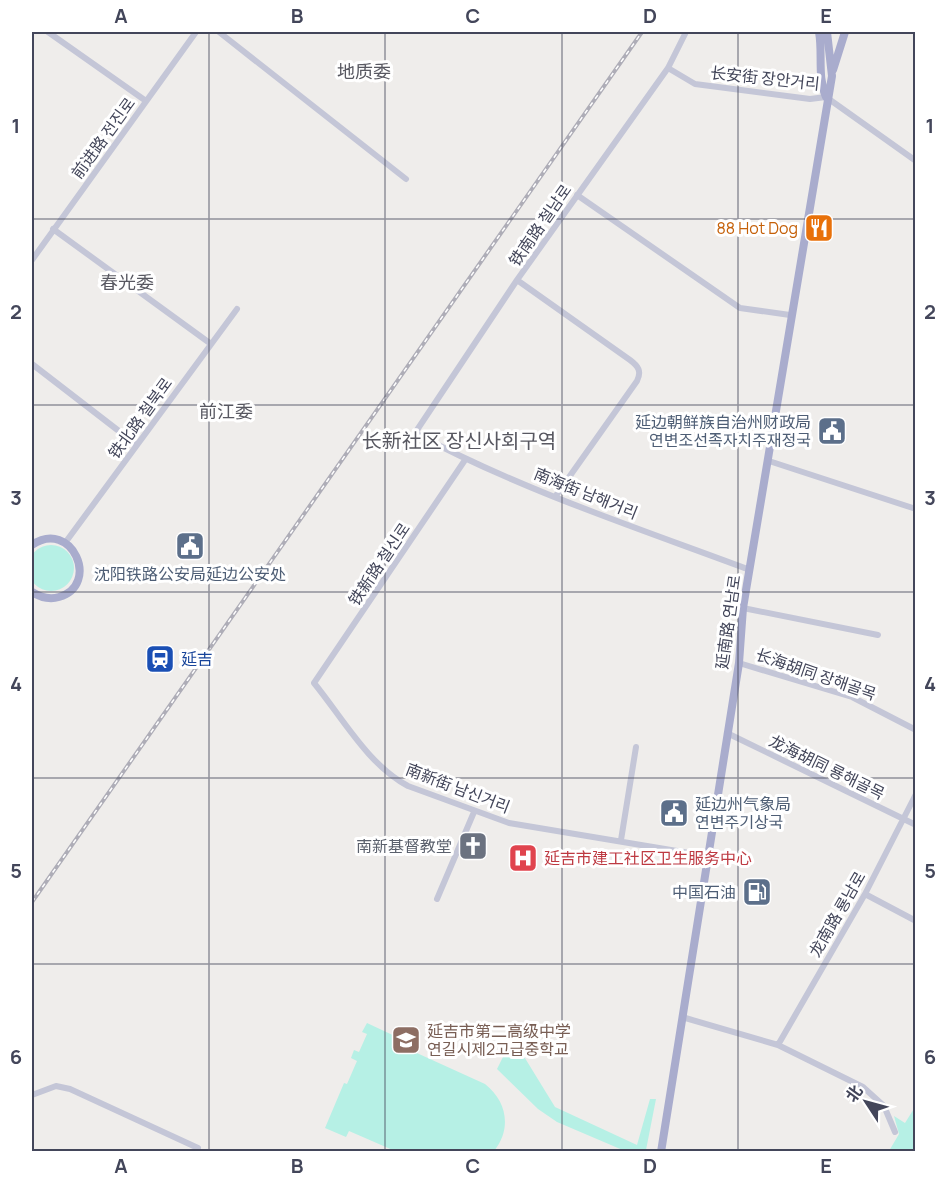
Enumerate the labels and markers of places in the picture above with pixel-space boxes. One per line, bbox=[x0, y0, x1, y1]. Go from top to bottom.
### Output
restaurant icon: 88 Hot Dog bbox=[803, 212, 835, 244]
place label: 88 Hot Dog bbox=[717, 217, 798, 239]
place label: 延边朝鲜族自治州财政局 연변조선족자치주재정국 bbox=[635, 411, 811, 451]
public building icon: 延边朝鲜族自治州财政局 연변조선족자치주재정국 bbox=[816, 415, 848, 447]
public building icon: 沈阳铁路公安局延边公安处 bbox=[174, 530, 206, 562]
place label: 沈阳铁路公安局延边公安处 bbox=[94, 563, 286, 585]
station icon: 延吉 bbox=[144, 643, 176, 675]
place label: 延吉 bbox=[181, 648, 213, 670]
place label: 延边州气象局 연변주기상국 bbox=[695, 793, 791, 833]
public building icon: 延边州气象局 연변주기상국 bbox=[658, 797, 690, 829]
church icon: 南新基督教堂 bbox=[457, 830, 489, 862]
place label: 南新基督教堂 bbox=[356, 835, 452, 857]
hospital icon: 延吉市建工社区卫生服务中心 bbox=[507, 842, 539, 874]
place label: 延吉市建工社区卫生服务中心 bbox=[544, 847, 752, 869]
fuel station icon: 中国石油 bbox=[741, 876, 773, 908]
place label: 中国石油 bbox=[672, 881, 736, 903]
place label: 延吉市第二高级中学 연길시제2고급중학교 bbox=[427, 1020, 571, 1060]
school or university icon: 延吉市第二高级中学 연길시제2고급중학교 bbox=[390, 1024, 422, 1056]

